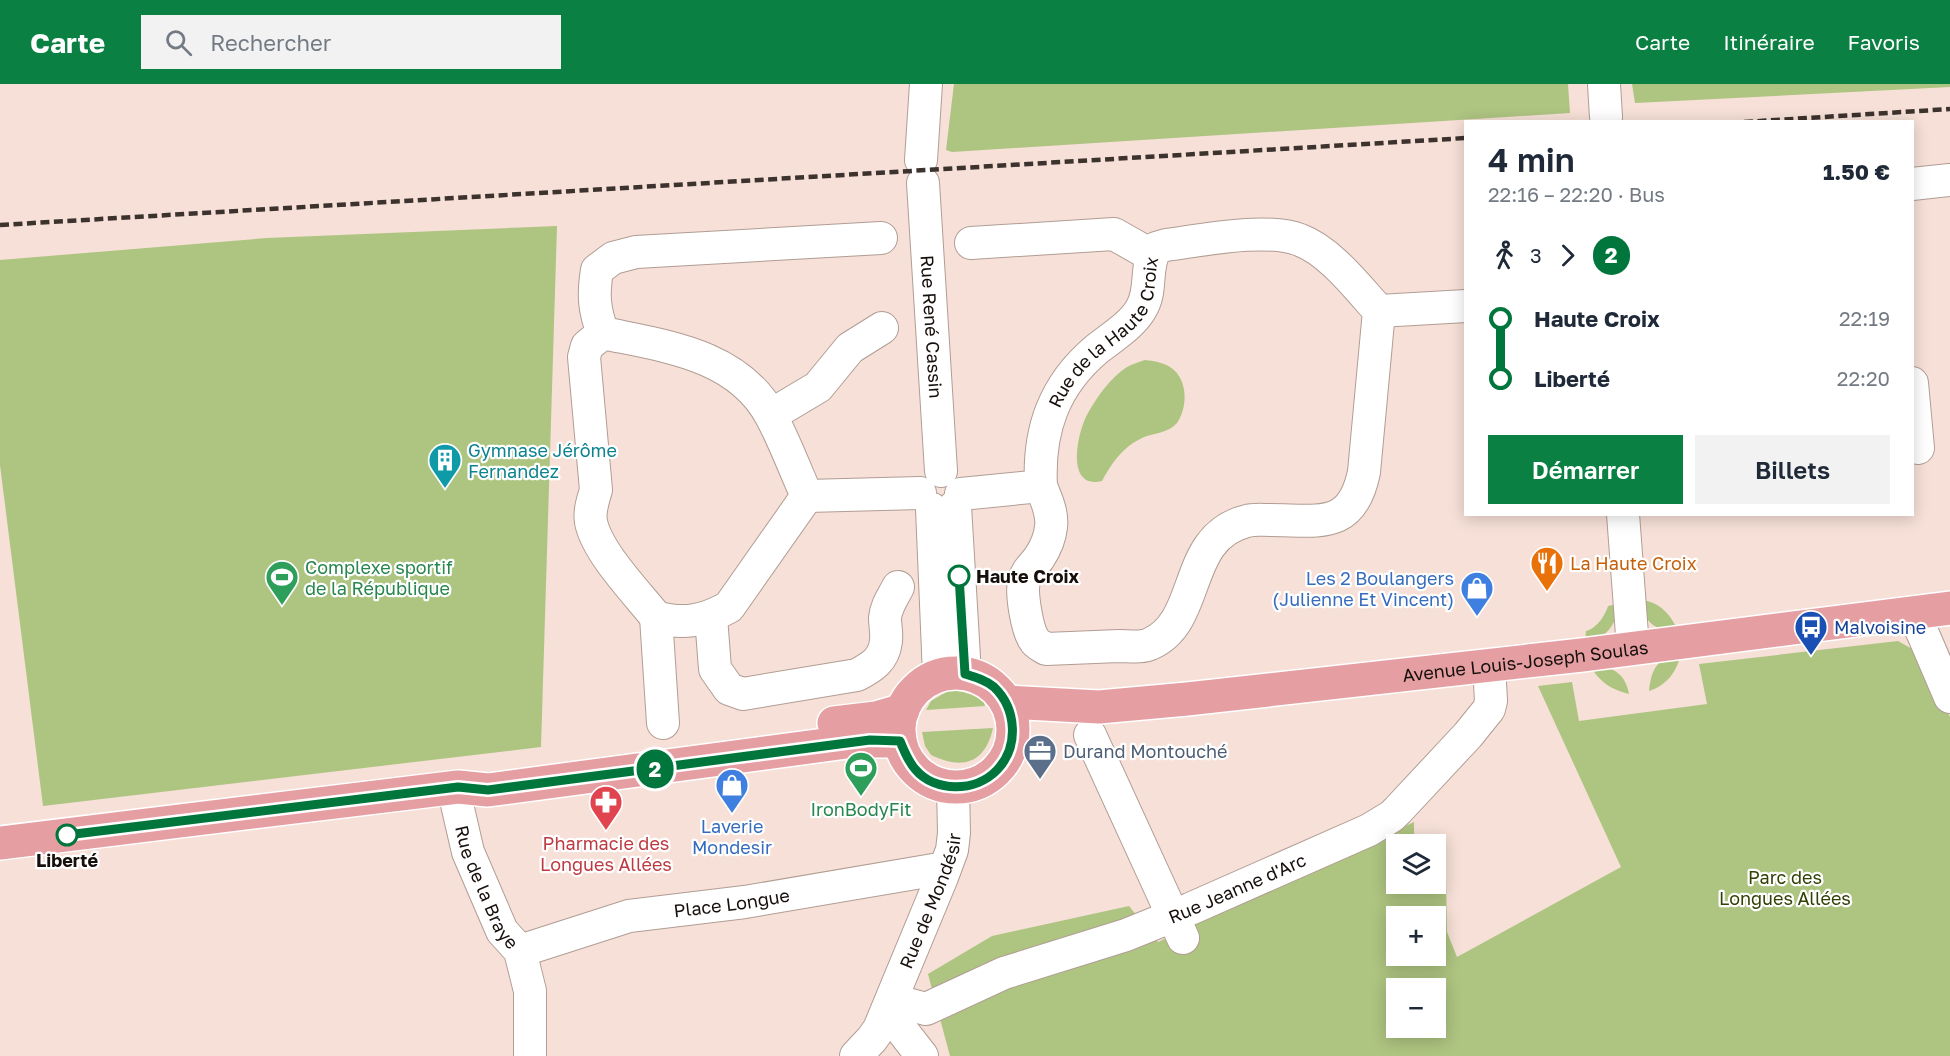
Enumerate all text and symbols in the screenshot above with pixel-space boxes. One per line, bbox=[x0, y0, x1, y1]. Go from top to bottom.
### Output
search box bbox=[141, 15, 561, 69]
text: Carte bbox=[30, 26, 105, 59]
icon: search bbox=[162, 26, 195, 59]
text: Rechercher bbox=[210, 29, 331, 56]
text: Carte bbox=[1635, 29, 1690, 55]
text: Itinéraire bbox=[1723, 29, 1815, 55]
text: Favoris bbox=[1848, 29, 1920, 55]
text: 4 min bbox=[1488, 140, 1575, 179]
text: 1.50 € bbox=[1823, 158, 1890, 185]
text: 22:16 – 22:20 · Bus bbox=[1488, 182, 1665, 206]
icon: walk bbox=[1488, 239, 1521, 272]
icon: forward bbox=[1551, 239, 1584, 272]
text: 2 bbox=[1605, 242, 1618, 268]
text: 3 bbox=[1530, 243, 1542, 267]
street label: Rue René Cassin bbox=[917, 254, 947, 399]
street label: Rue de la Haute Croix bbox=[1043, 254, 1162, 411]
text: Haute Croix bbox=[1534, 305, 1660, 332]
text: 22:19 bbox=[1839, 306, 1890, 330]
text: Liberté bbox=[1534, 365, 1610, 392]
text: 22:20 bbox=[1837, 366, 1890, 390]
button: Démarrer bbox=[1488, 435, 1683, 504]
button: Billets bbox=[1695, 435, 1890, 504]
place label: Gymnase Jérôme Fernandez bbox=[468, 439, 617, 482]
building icon: Gymnase Jérôme Fernandez bbox=[427, 442, 463, 489]
restaurant icon: La Haute Croix bbox=[1529, 545, 1565, 592]
place label: La Haute Croix bbox=[1570, 552, 1697, 574]
place label: Complexe sportif de la République bbox=[305, 556, 453, 599]
sports icon: Complexe sportif de la République bbox=[264, 559, 300, 606]
marker: Haute Croix bbox=[948, 565, 970, 587]
place label: Haute Croix bbox=[976, 565, 1079, 587]
place label: Les 2 Boulangers (Julienne Et Vincent) bbox=[1272, 567, 1454, 610]
shop icon: Les 2 Boulangers (Julienne Et Vincent) bbox=[1459, 570, 1495, 617]
bus stop icon: Malvoisine bbox=[1793, 609, 1829, 656]
place label: Malvoisine bbox=[1834, 616, 1926, 638]
street label: Avenue Louis-Joseph Soulas bbox=[1401, 636, 1650, 686]
office icon: Durand Montouché bbox=[1022, 733, 1058, 780]
place label: Durand Montouché bbox=[1063, 740, 1228, 762]
line badge: 2 bbox=[636, 750, 674, 788]
sports icon: IronBodyFit bbox=[843, 750, 879, 797]
text: 2 bbox=[649, 756, 661, 782]
shop icon: Laverie Mondesir bbox=[714, 767, 750, 814]
pharmacy icon: Pharmacie des Longues Allées bbox=[588, 784, 624, 831]
place label: IronBodyFit bbox=[810, 798, 912, 820]
place label: Laverie Mondesir bbox=[692, 815, 772, 858]
street label: Rue de la Braye bbox=[451, 823, 523, 953]
marker: Liberté bbox=[56, 824, 78, 846]
place label: Pharmacie des Longues Allées bbox=[540, 832, 672, 875]
street label: Rue de Mondésir bbox=[894, 832, 965, 972]
map controls bbox=[1386, 834, 1446, 1038]
button: layers bbox=[1386, 834, 1446, 894]
street label: Rue Jeanne d'Arc bbox=[1165, 848, 1309, 928]
place label: Liberté bbox=[36, 849, 98, 871]
park label: Parc des Longues Allées bbox=[1719, 866, 1851, 909]
street label: Place Longue bbox=[672, 884, 791, 922]
button: + bbox=[1386, 906, 1446, 966]
button: − bbox=[1386, 978, 1446, 1038]

